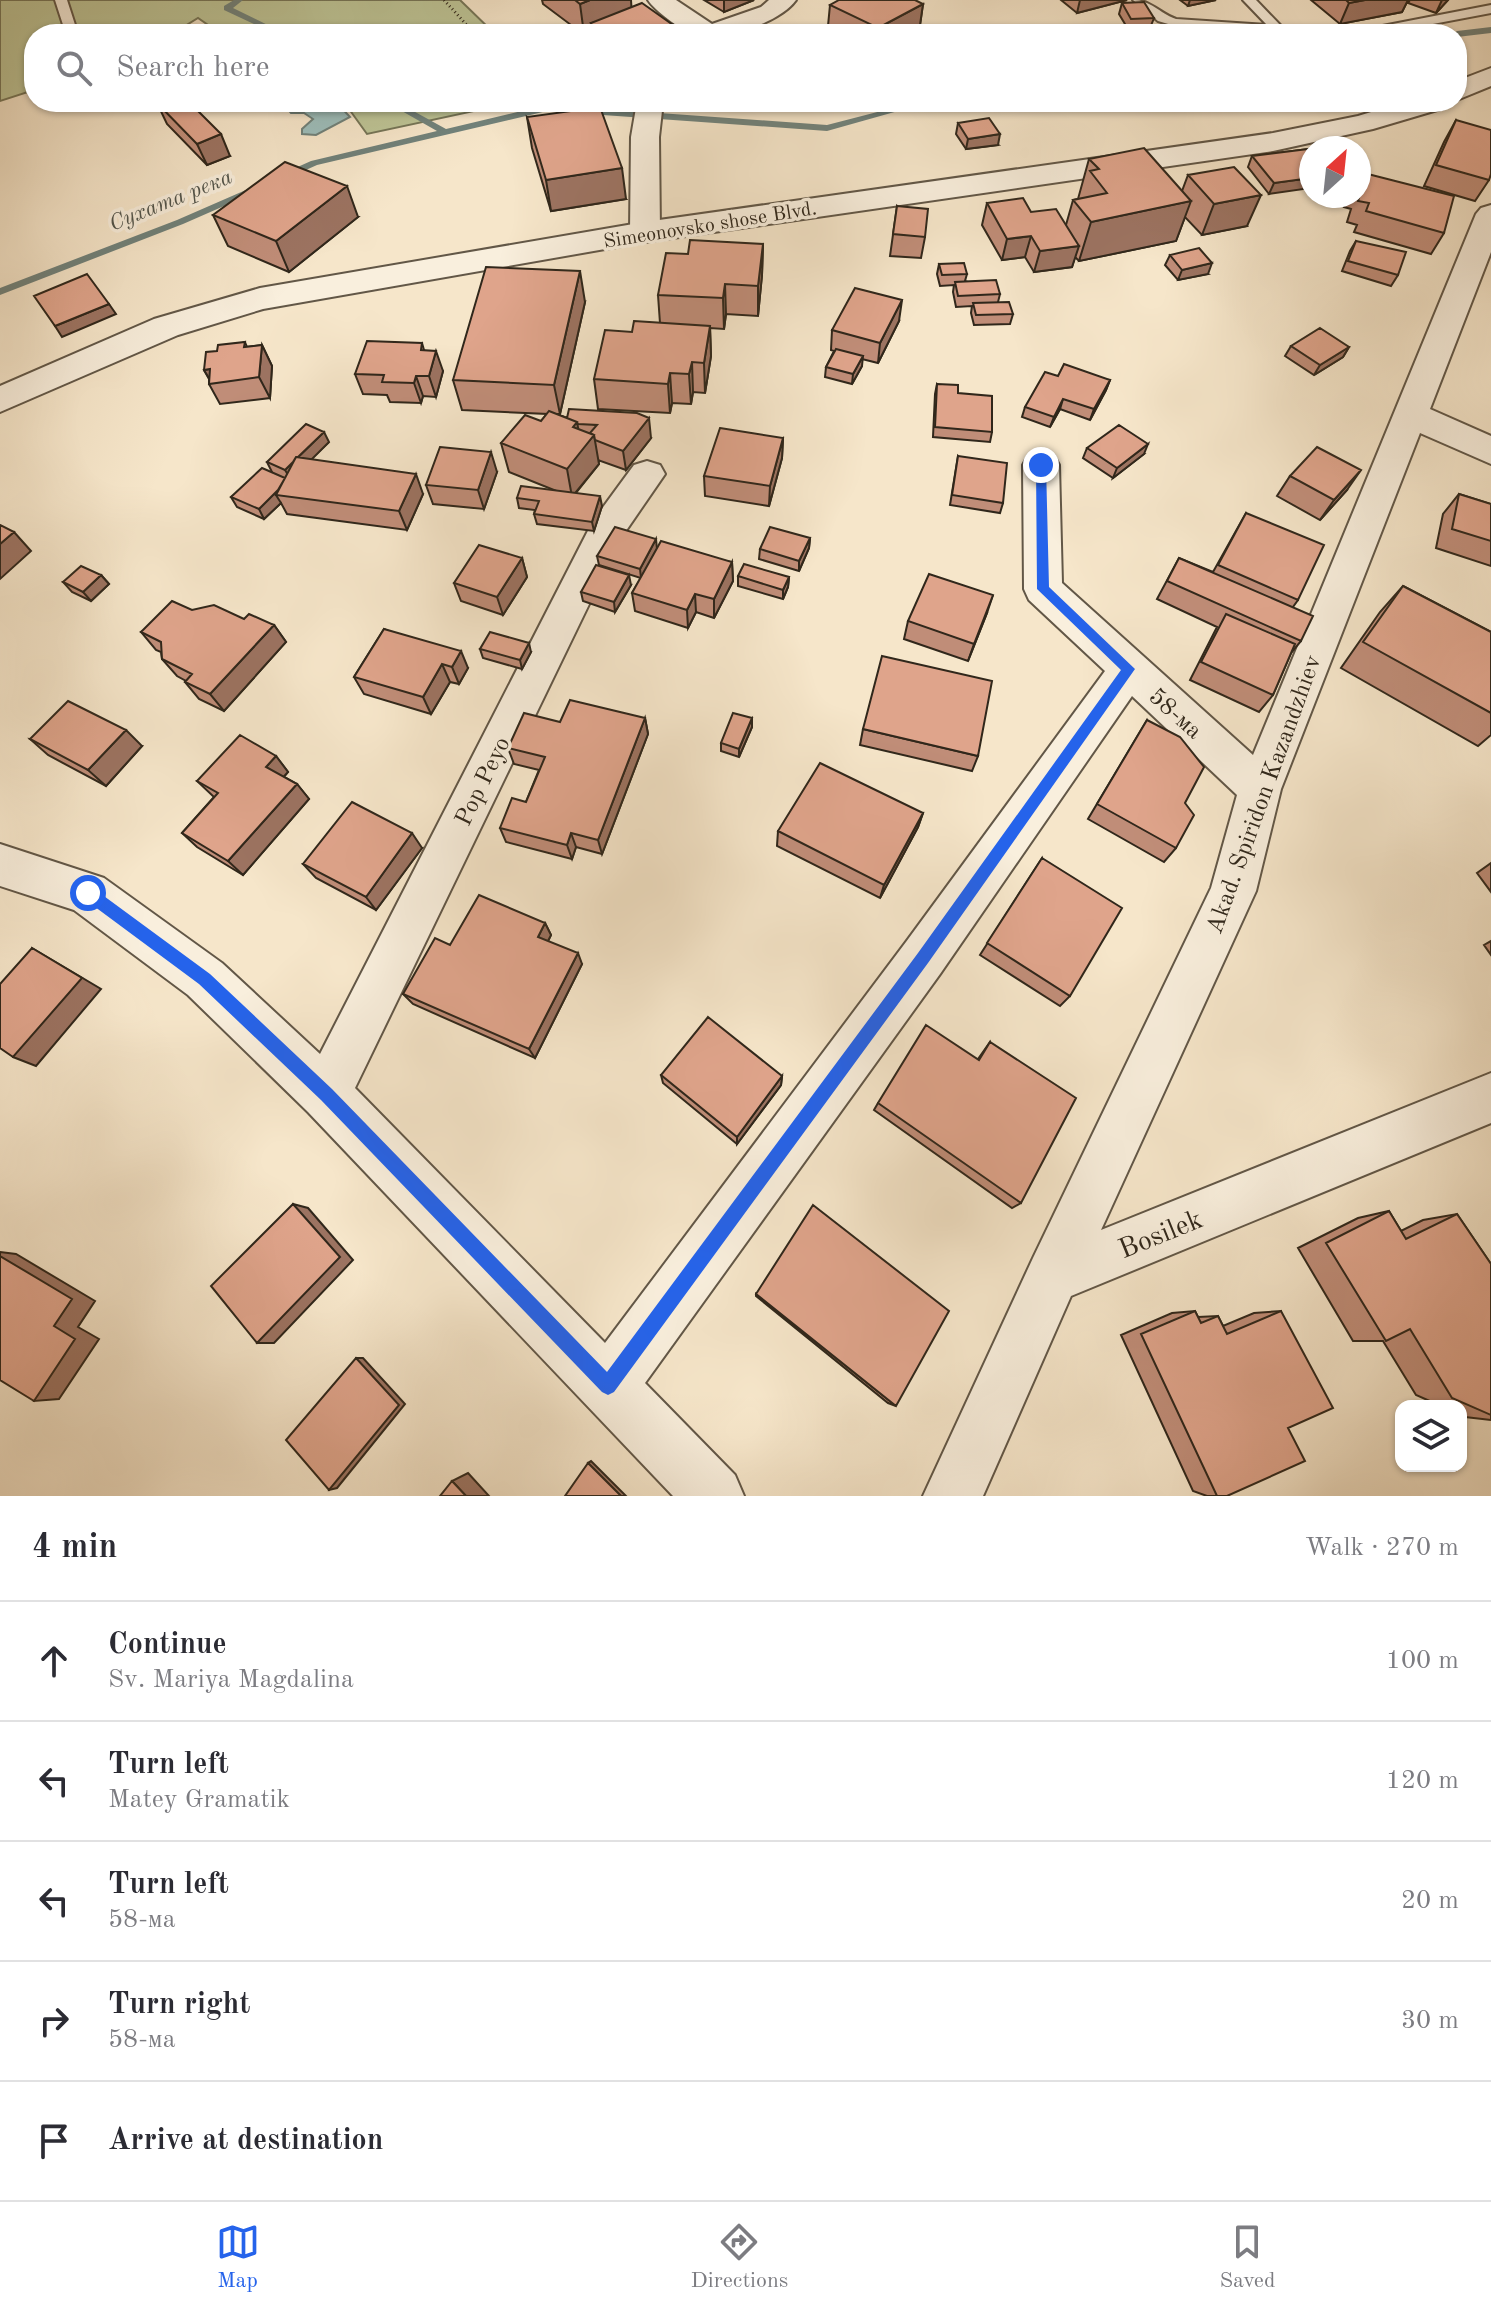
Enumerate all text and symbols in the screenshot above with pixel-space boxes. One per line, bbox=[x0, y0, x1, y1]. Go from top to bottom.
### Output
search box bbox=[24, 24, 1467, 112]
icon: search bbox=[52, 46, 96, 90]
text: Search here bbox=[116, 53, 270, 83]
north arrow bbox=[1299, 136, 1371, 208]
water label: Сухата река bbox=[106, 166, 236, 236]
street label: Simeonovsko shose Blvd. bbox=[602, 199, 818, 253]
route end bbox=[1023, 447, 1059, 483]
street label: Akad. Spiridon Kazandzhiev bbox=[1203, 652, 1327, 937]
street label: 58-ма bbox=[1143, 685, 1206, 744]
street label: Pop Peyo bbox=[452, 734, 516, 830]
route start bbox=[70, 875, 106, 911]
street label: Bosilek bbox=[1115, 1206, 1207, 1265]
map controls bbox=[1395, 1400, 1467, 1472]
button: layers bbox=[1395, 1400, 1467, 1472]
text: 4 min bbox=[32, 1531, 117, 1565]
text: Walk · 270 m bbox=[1305, 1535, 1459, 1561]
text: Continue bbox=[108, 1630, 227, 1660]
icon: ahead bbox=[32, 1639, 76, 1683]
text: 100 m bbox=[1386, 1648, 1459, 1674]
text: Sv. Mariya Magdalina bbox=[108, 1667, 354, 1693]
text: Turn left bbox=[108, 1750, 229, 1780]
icon: left bbox=[32, 1759, 76, 1803]
text: 120 m bbox=[1386, 1768, 1459, 1794]
text: Matey Gramatik bbox=[108, 1787, 290, 1813]
text: Turn left bbox=[108, 1870, 229, 1900]
icon: left bbox=[32, 1879, 76, 1923]
text: 20 m bbox=[1401, 1888, 1459, 1914]
text: 58-ма bbox=[108, 1907, 176, 1933]
text: Turn right bbox=[108, 1990, 250, 2020]
icon: right bbox=[32, 1999, 76, 2043]
text: 30 m bbox=[1401, 2008, 1459, 2034]
text: 58-ма bbox=[108, 2027, 176, 2053]
icon: arrive bbox=[32, 2119, 76, 2163]
text: Arrive at destination bbox=[108, 2126, 383, 2156]
tab: Map bbox=[216, 2220, 260, 2295]
tab: Directions bbox=[691, 2220, 788, 2295]
tab: Saved bbox=[1219, 2220, 1275, 2295]

